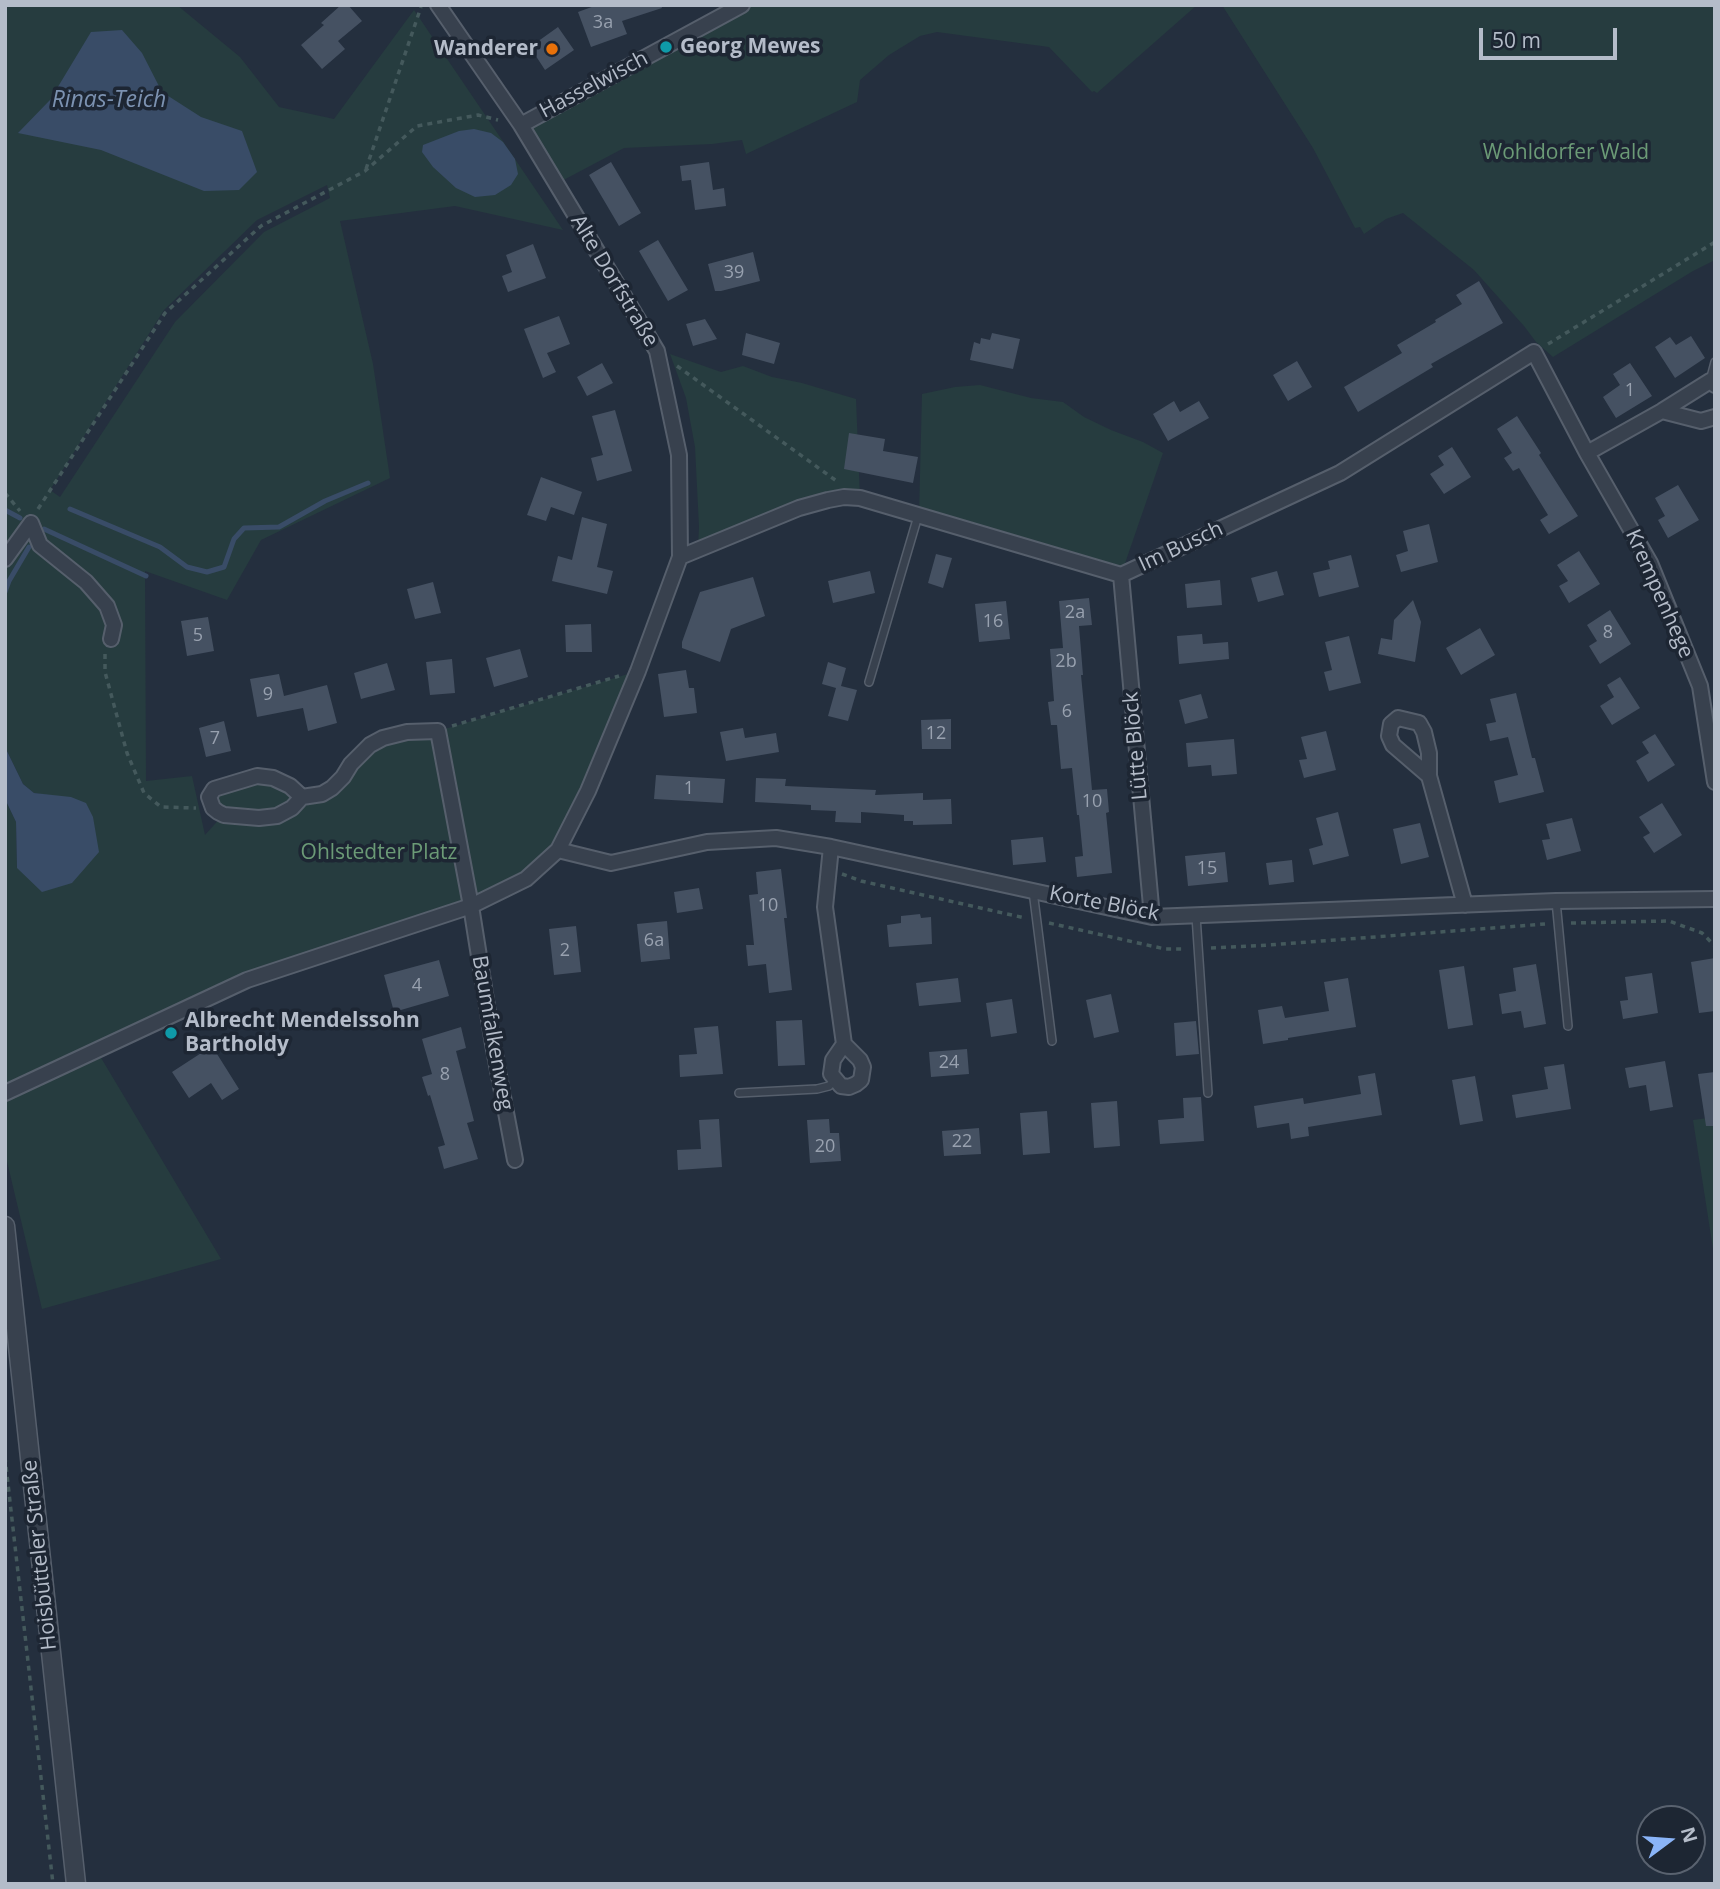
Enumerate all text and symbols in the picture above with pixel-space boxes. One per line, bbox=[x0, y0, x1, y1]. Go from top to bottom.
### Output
house number: 3a bbox=[593, 12, 613, 34]
scale bar bbox=[1482, 14, 1620, 58]
text: 50 m bbox=[1492, 26, 1541, 54]
place label: Georg Mewes bbox=[680, 34, 820, 60]
place label: Wanderer bbox=[434, 36, 538, 62]
marker: Georg Mewes bbox=[658, 39, 674, 55]
marker: Wanderer bbox=[544, 41, 560, 57]
street label: Hasselwisch bbox=[536, 46, 652, 124]
water label: Rinas-Teich bbox=[52, 86, 166, 114]
park label: Wohldorfer Wald bbox=[1483, 140, 1649, 166]
street label: Alte Dorfstraße bbox=[565, 210, 663, 352]
house number: 39 bbox=[724, 262, 744, 284]
house number: 1 bbox=[1625, 380, 1635, 402]
street label: Im Busch bbox=[1135, 517, 1227, 577]
street label: Krempenhege bbox=[1619, 526, 1699, 662]
house number: 2a bbox=[1065, 602, 1085, 624]
house number: 16 bbox=[983, 611, 1003, 633]
house number: 8 bbox=[1603, 622, 1613, 644]
house number: 5 bbox=[193, 625, 203, 647]
house number: 2b bbox=[1055, 651, 1077, 673]
house number: 9 bbox=[263, 684, 273, 706]
street label: Lütte Blöck bbox=[1119, 691, 1153, 801]
house number: 6 bbox=[1062, 701, 1072, 723]
house number: 12 bbox=[926, 723, 946, 745]
house number: 7 bbox=[210, 728, 220, 750]
house number: 1 bbox=[684, 778, 694, 800]
house number: 10 bbox=[1082, 791, 1102, 813]
park label: Ohlstedter Platz bbox=[301, 840, 457, 866]
house number: 15 bbox=[1197, 858, 1217, 880]
street label: Korte Blöck bbox=[1047, 881, 1161, 927]
house number: 10 bbox=[758, 895, 778, 917]
house number: 6a bbox=[644, 930, 664, 952]
house number: 2 bbox=[560, 940, 570, 962]
street label: Baumfalkenweg bbox=[466, 954, 518, 1112]
house number: 4 bbox=[412, 975, 422, 997]
place label: Albrecht Mendelssohn Bartholdy bbox=[185, 1008, 420, 1058]
marker: Albrecht Mendelssohn Bartholdy bbox=[163, 1025, 179, 1041]
house number: 24 bbox=[939, 1052, 959, 1074]
house number: 8 bbox=[440, 1064, 450, 1086]
house number: 22 bbox=[952, 1131, 972, 1153]
house number: 20 bbox=[815, 1136, 835, 1158]
street label: Hoisbütteler Straße bbox=[17, 1459, 63, 1651]
north arrow bbox=[1636, 1805, 1706, 1875]
text: N bbox=[1675, 1824, 1704, 1846]

